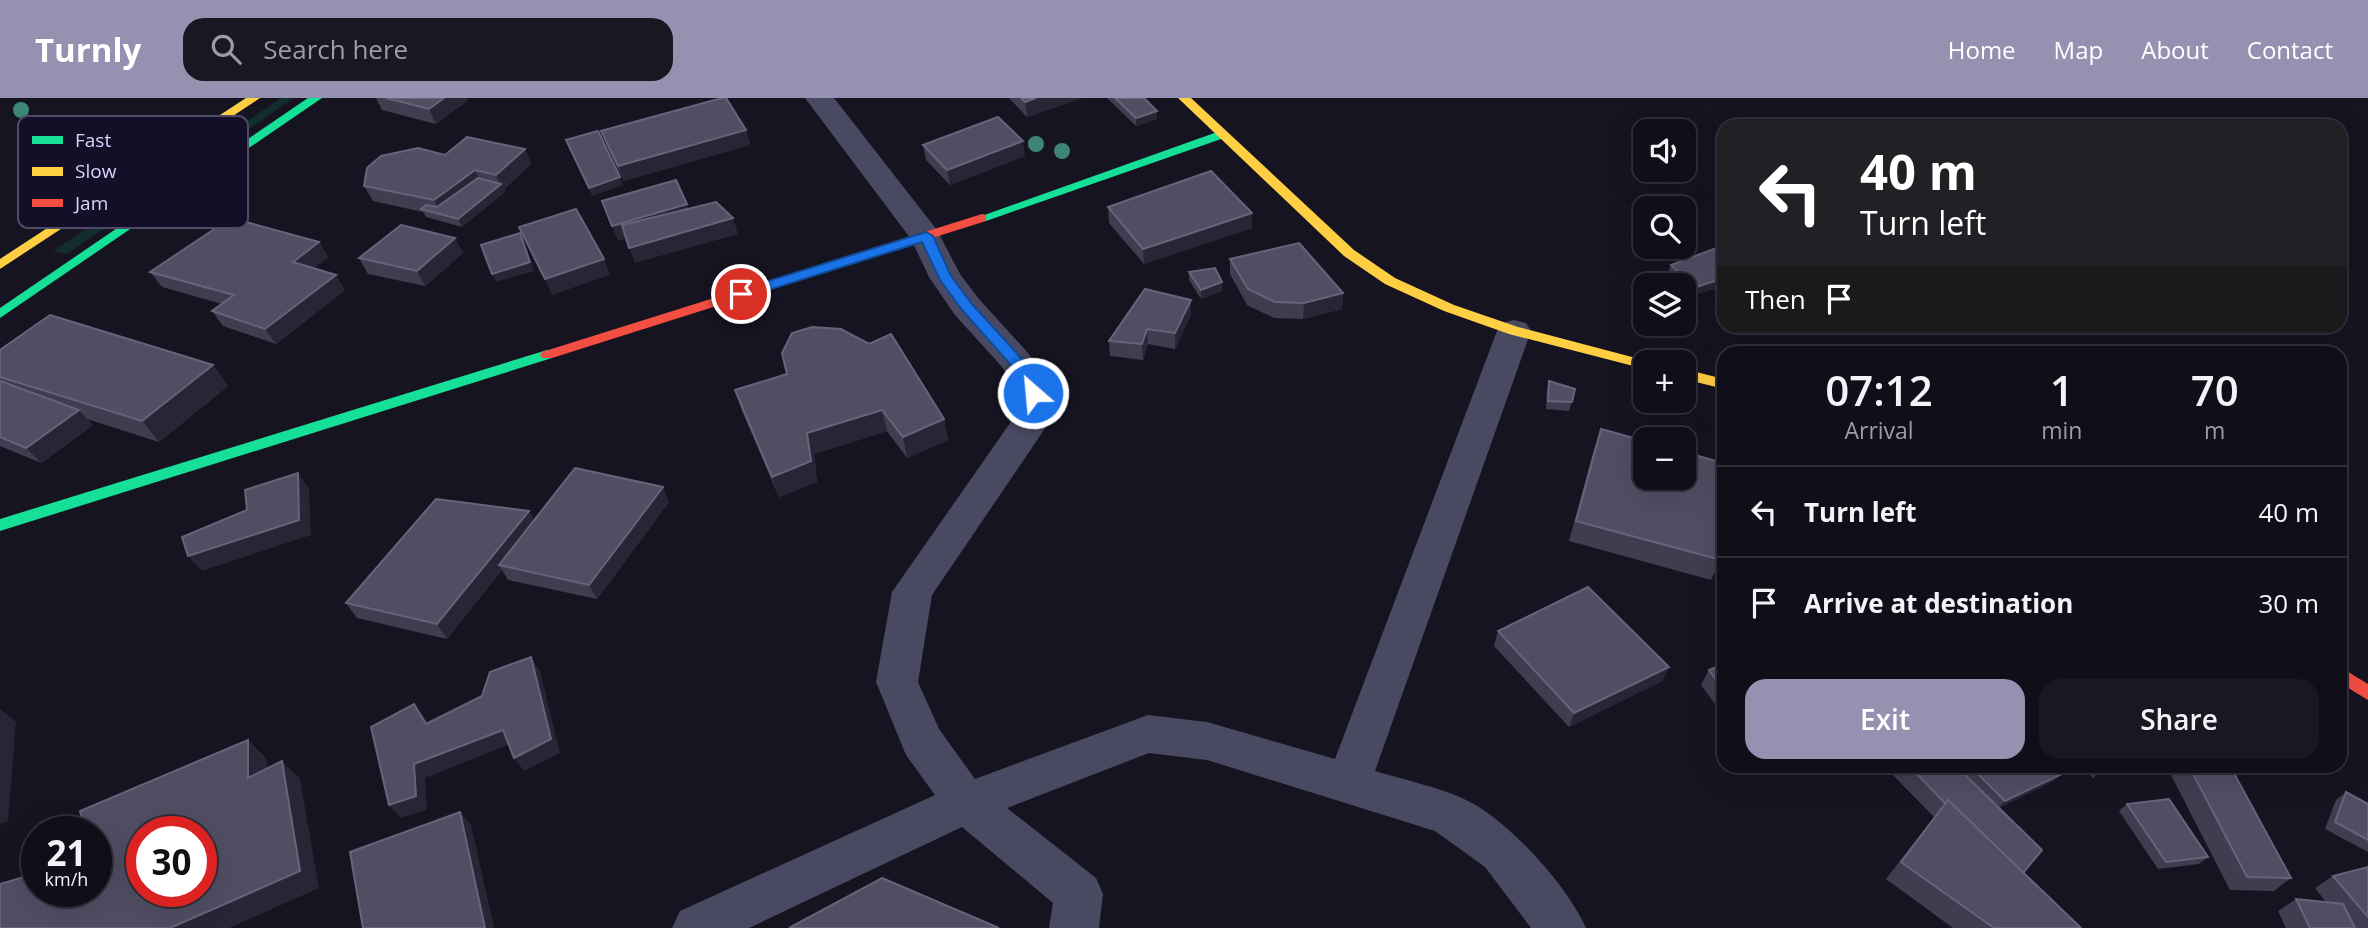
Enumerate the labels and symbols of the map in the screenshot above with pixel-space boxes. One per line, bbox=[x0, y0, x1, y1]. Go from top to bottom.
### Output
legend bbox=[18, 116, 248, 228]
text: Fast bbox=[75, 127, 111, 153]
text: Slow bbox=[75, 158, 117, 184]
text: Jam bbox=[73, 190, 108, 216]
pin bbox=[711, 264, 771, 324]
position arrow bbox=[996, 356, 1070, 430]
speed limit sign: 30 bbox=[126, 816, 217, 907]

